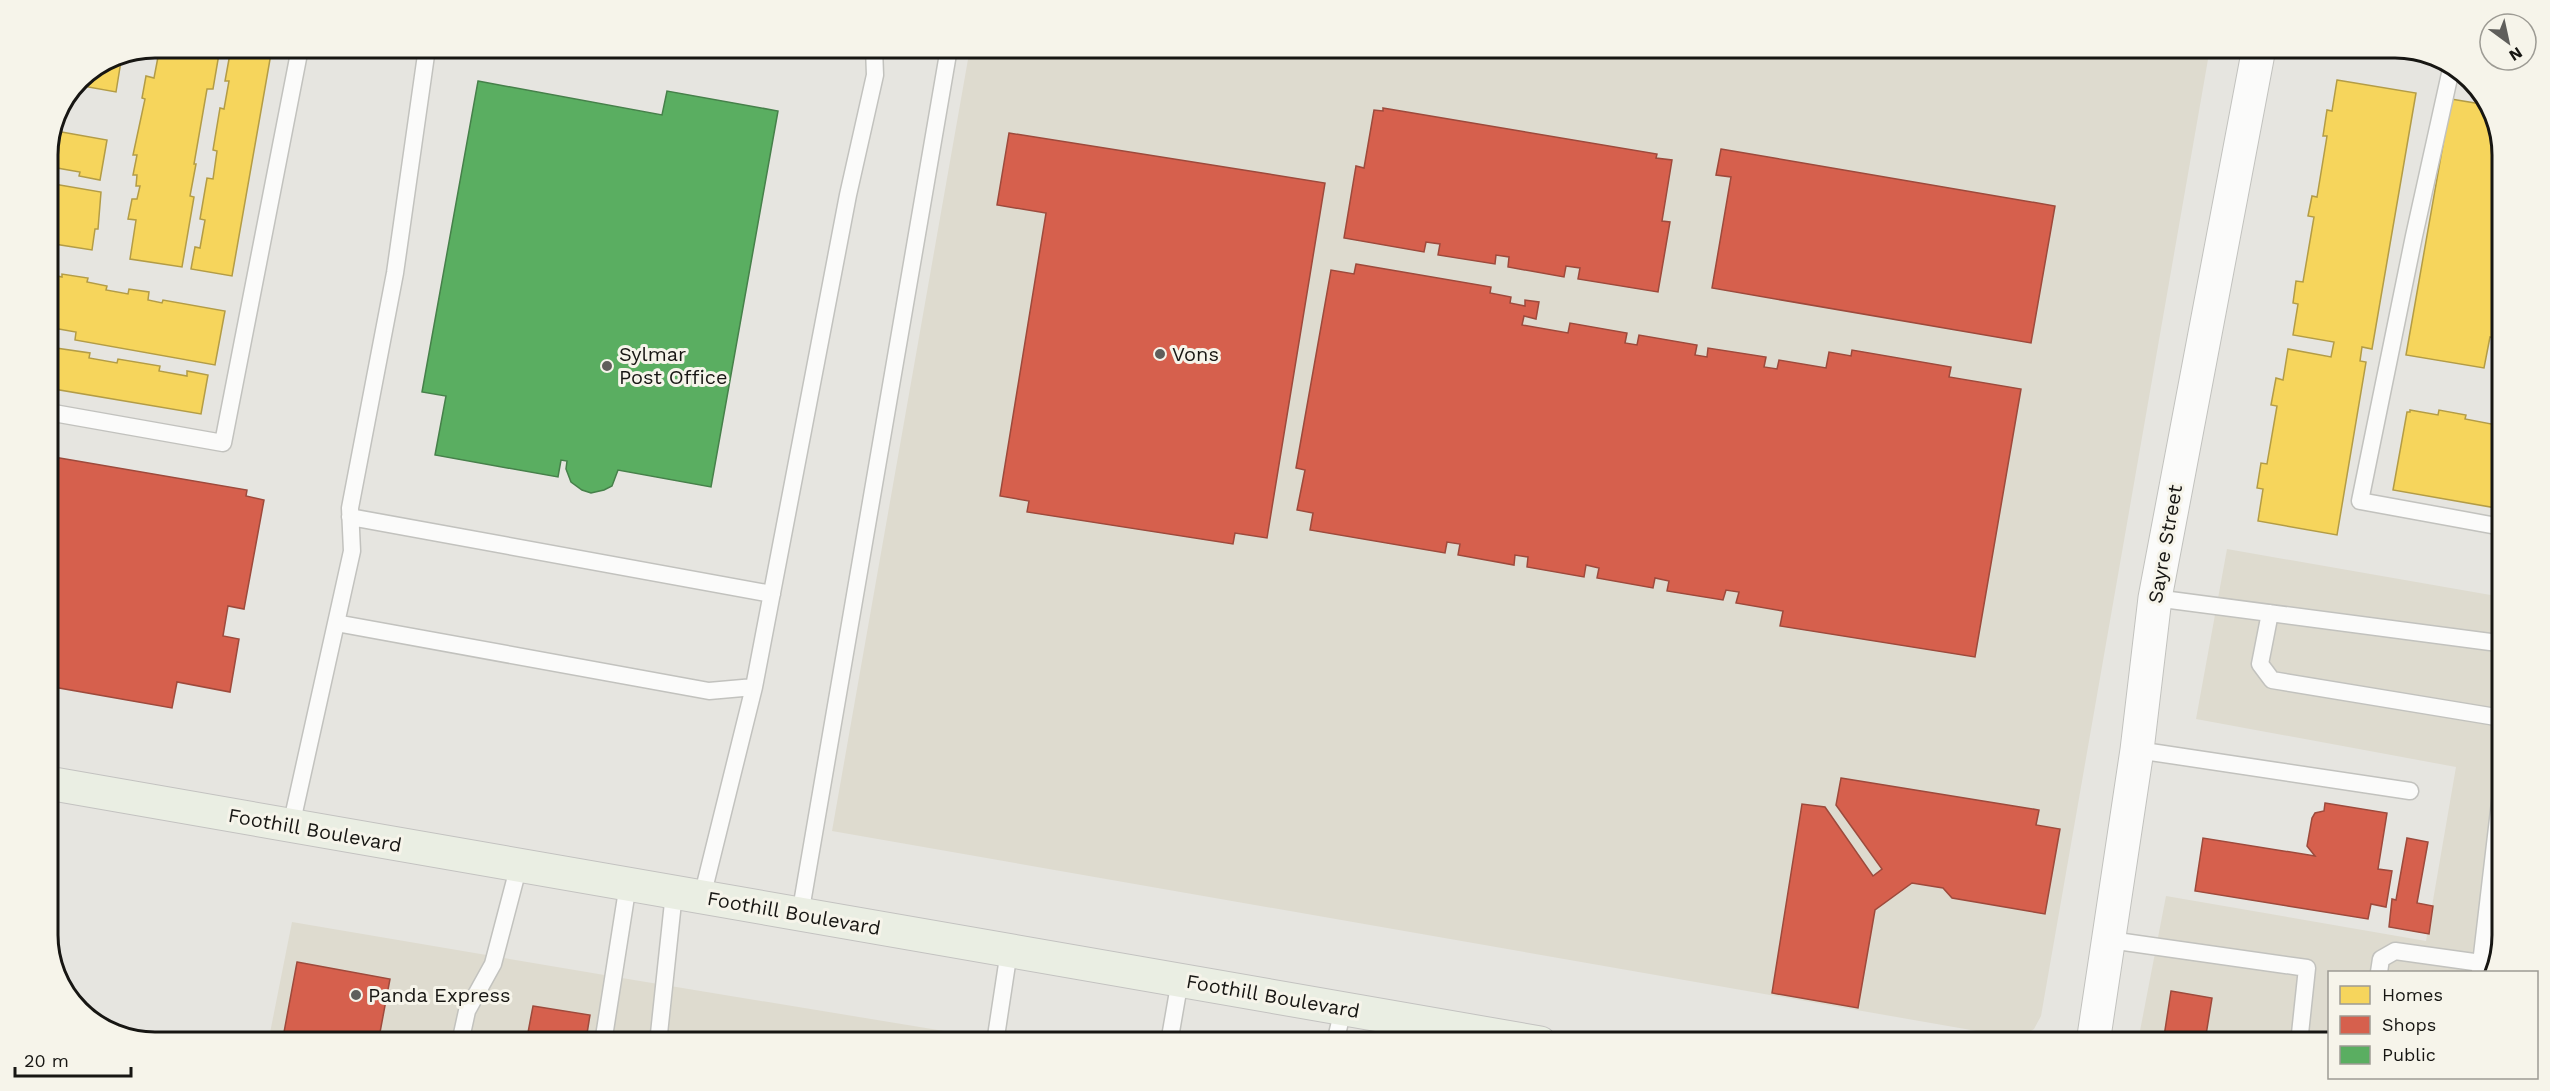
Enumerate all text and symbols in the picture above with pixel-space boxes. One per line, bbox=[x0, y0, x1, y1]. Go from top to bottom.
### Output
north arrow bbox=[2478, 12, 2538, 72]
text: N bbox=[2506, 43, 2526, 65]
place label: Sylmar Post Office bbox=[619, 342, 728, 389]
place label: Vons bbox=[1172, 342, 1219, 366]
marker: Vons bbox=[1153, 347, 1167, 361]
marker: Sylmar Post Office bbox=[600, 359, 614, 373]
street label: Sayre Street bbox=[2143, 482, 2187, 605]
street label: Foothill Boulevard bbox=[226, 803, 404, 857]
street label: Foothill Boulevard bbox=[705, 886, 883, 940]
street label: Foothill Boulevard bbox=[1184, 969, 1362, 1023]
legend bbox=[2328, 971, 2538, 1079]
place label: Panda Express bbox=[368, 983, 511, 1007]
text: Homes bbox=[2382, 984, 2443, 1005]
marker: Panda Express bbox=[349, 988, 363, 1002]
text: Shops bbox=[2382, 1014, 2436, 1035]
scale bar bbox=[15, 1040, 130, 1078]
text: Public bbox=[2382, 1044, 2436, 1065]
text: 20 m bbox=[24, 1050, 69, 1071]

